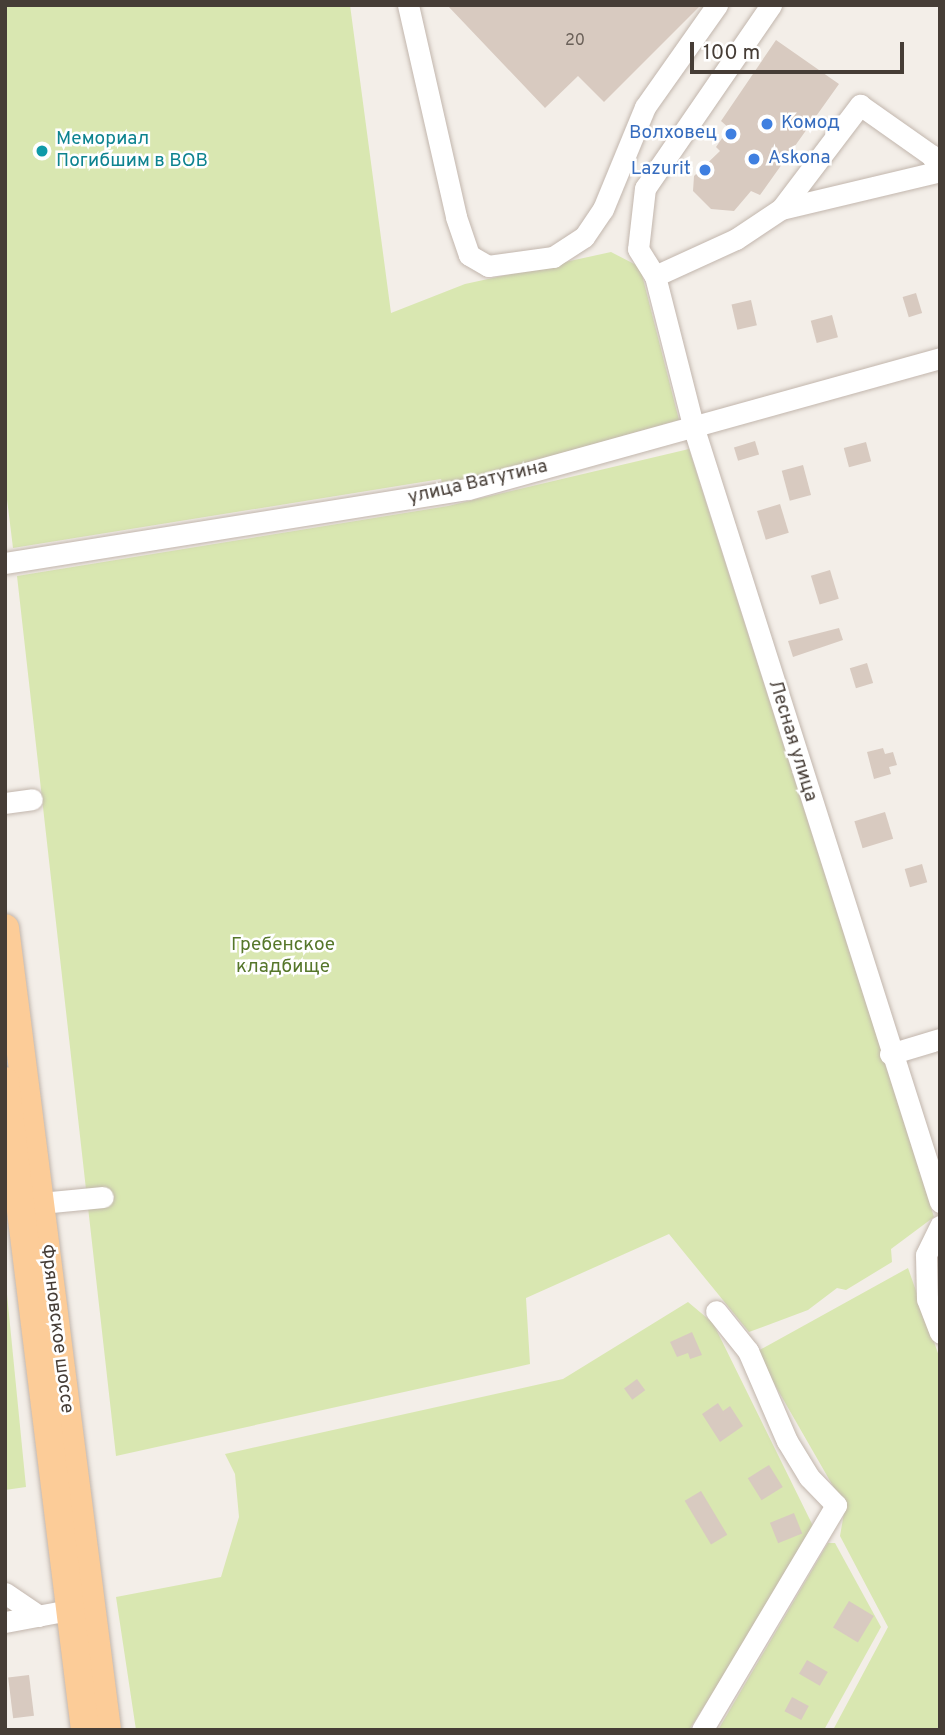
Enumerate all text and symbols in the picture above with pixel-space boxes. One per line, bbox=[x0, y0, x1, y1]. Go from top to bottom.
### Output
scale bar bbox=[693, 28, 906, 72]
house number: 20 bbox=[565, 31, 585, 51]
text: 100 m bbox=[703, 40, 760, 67]
place label: Комод bbox=[781, 113, 840, 135]
marker: Комод bbox=[759, 116, 775, 132]
place label: Волховец bbox=[629, 123, 717, 145]
marker: Волховец bbox=[723, 126, 739, 142]
place label: Мемориал Погибшим в ВОВ bbox=[56, 129, 208, 173]
marker: Мемориал Погибшим в ВОВ bbox=[34, 143, 50, 159]
place label: Askona bbox=[768, 148, 831, 170]
marker: Askona bbox=[746, 151, 762, 167]
place label: Lazurit bbox=[631, 159, 691, 181]
marker: Lazurit bbox=[697, 162, 713, 178]
street label: улица Ватутина bbox=[406, 456, 550, 510]
street label: Лесная улица bbox=[763, 677, 821, 805]
park label: Гребенское кладбище bbox=[231, 935, 335, 979]
street label: Фряновское шоссе bbox=[34, 1243, 78, 1415]

